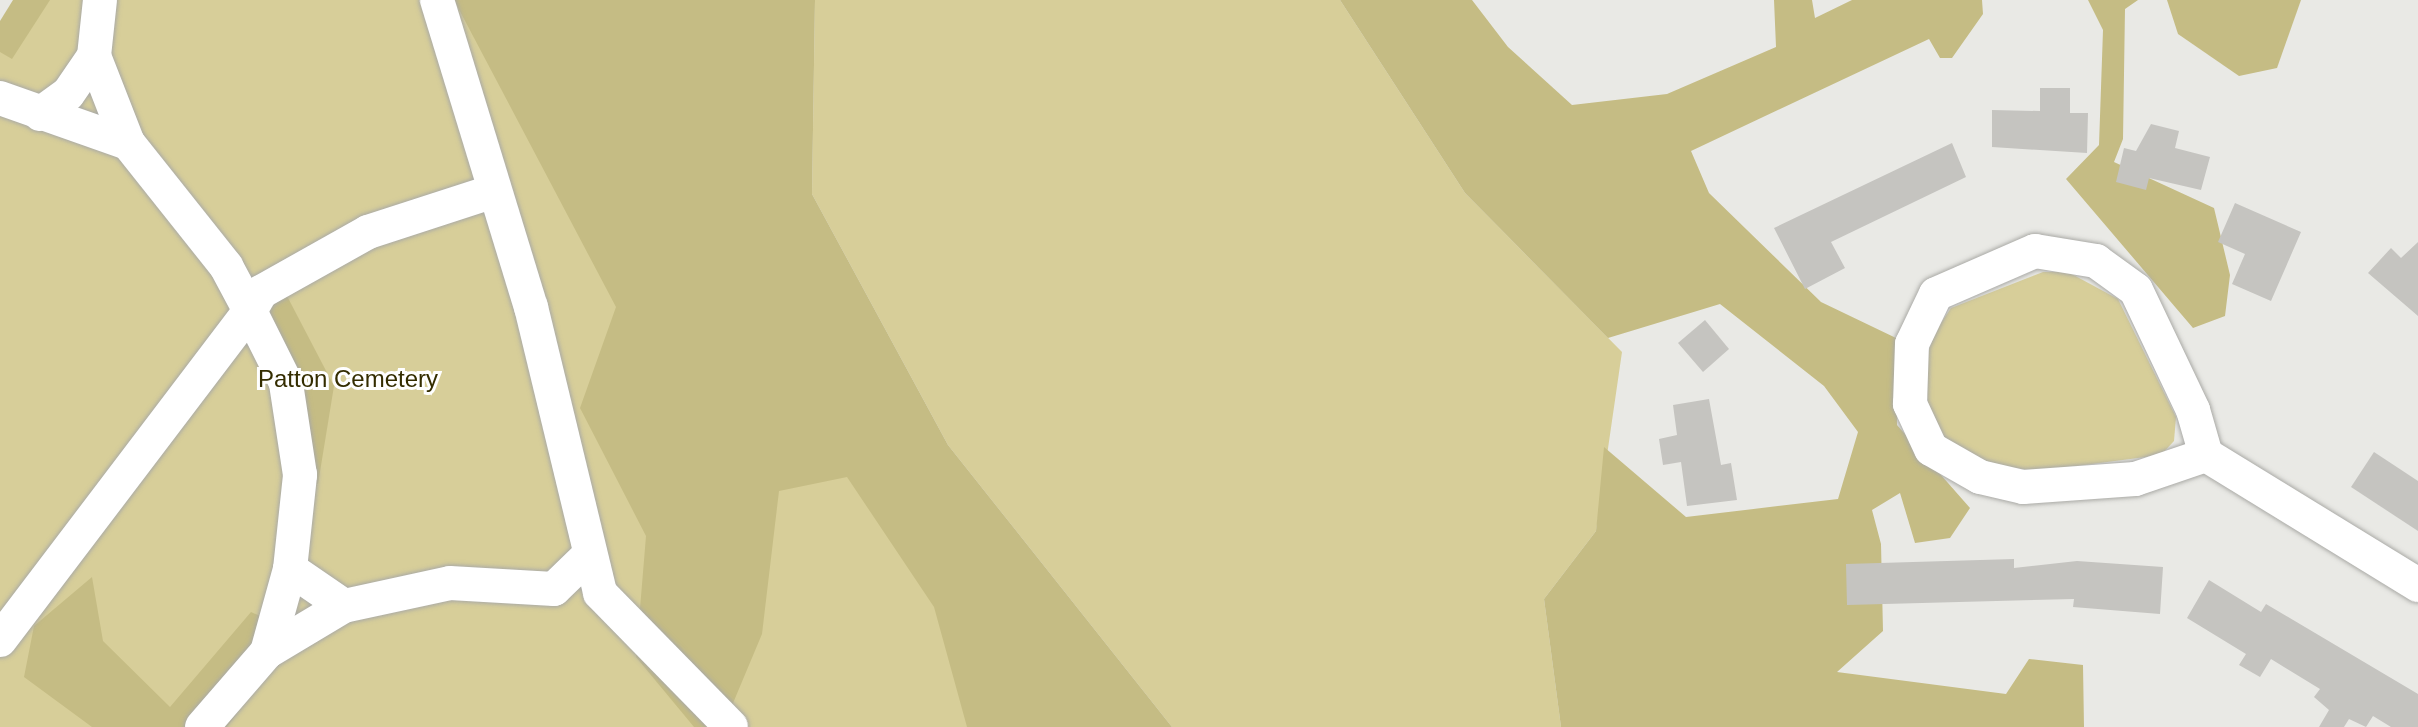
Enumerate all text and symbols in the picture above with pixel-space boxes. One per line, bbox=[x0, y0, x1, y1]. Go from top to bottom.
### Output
park label: Patton Cemetery bbox=[258, 365, 438, 393]

